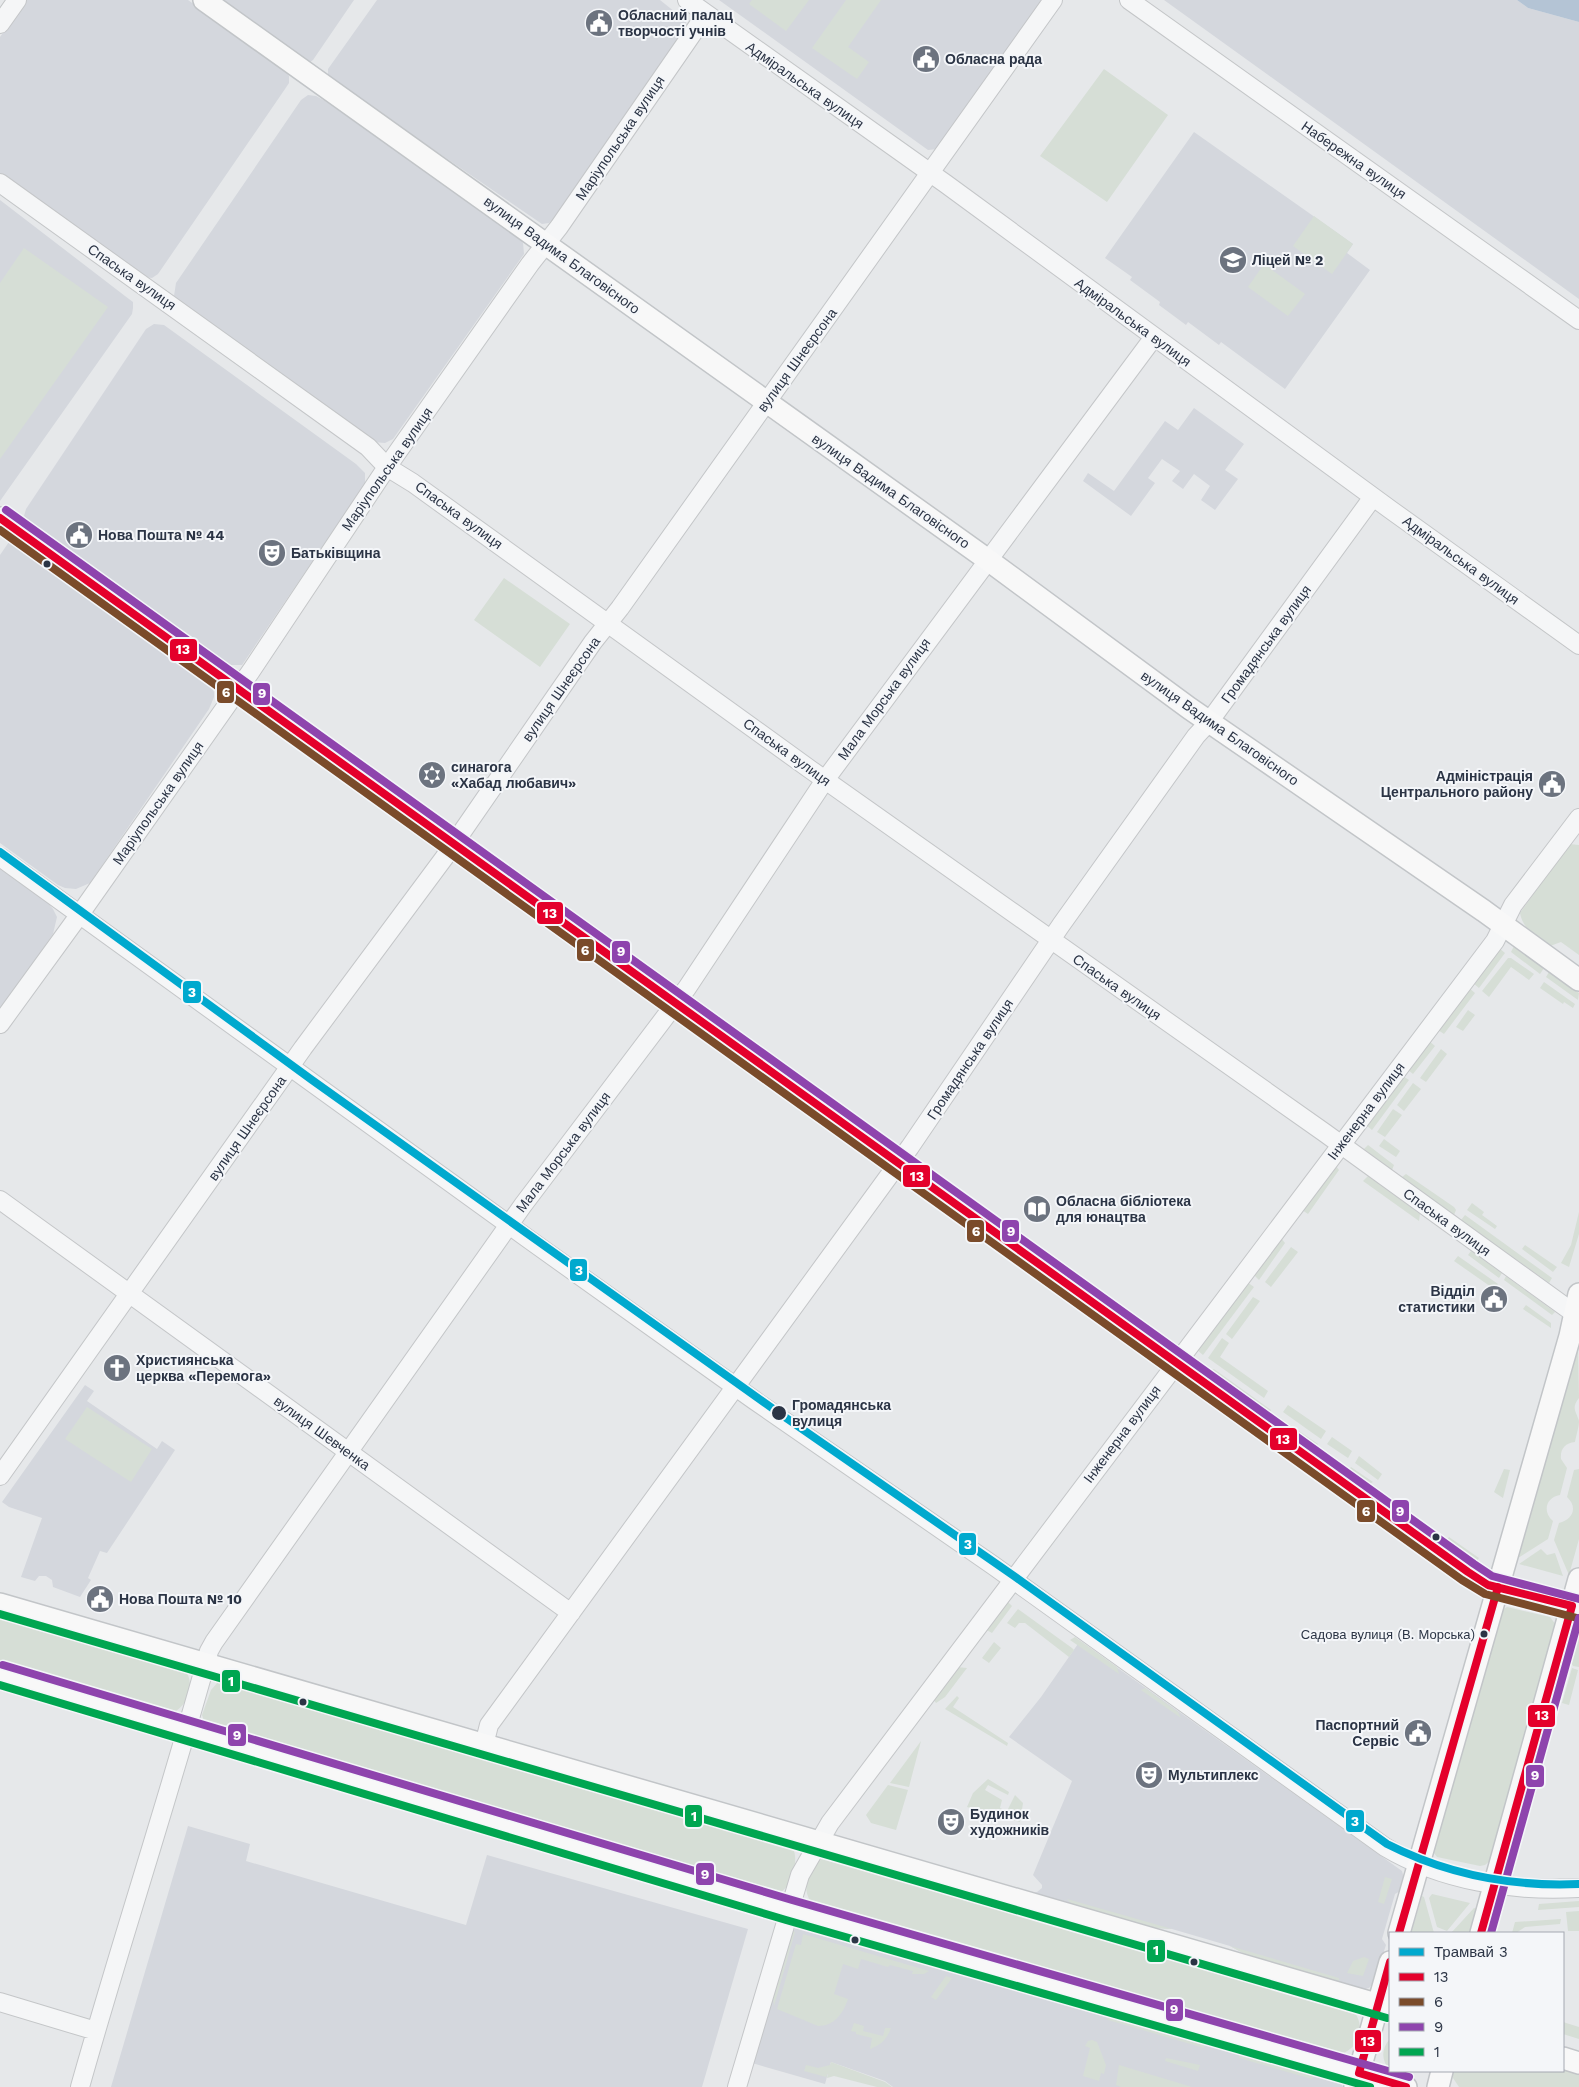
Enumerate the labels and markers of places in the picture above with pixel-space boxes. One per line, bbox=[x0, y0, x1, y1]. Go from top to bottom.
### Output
place label: Обласний палац творчості учнів bbox=[618, 7, 733, 39]
public building icon: Обласний палац творчості учнів bbox=[584, 8, 614, 38]
public building icon: Обласна рада bbox=[911, 44, 941, 74]
place label: Обласна рада bbox=[945, 51, 1042, 67]
school or university icon: Ліцей № 2 bbox=[1218, 245, 1248, 275]
place label: Ліцей № 2 bbox=[1252, 252, 1323, 268]
public building icon: Нова Пошта № 44 bbox=[64, 520, 94, 550]
place label: Нова Пошта № 44 bbox=[98, 527, 224, 543]
theatre icon: Батьківщина bbox=[257, 538, 287, 568]
place label: Батьківщина bbox=[291, 545, 381, 561]
unlabelled marker bbox=[42, 559, 52, 569]
place label: синагога «Хабад любавич» bbox=[451, 759, 576, 791]
synagogue icon: синагога «Хабад любавич» bbox=[417, 760, 447, 790]
place label: Адміністрація Центрального району bbox=[1381, 768, 1533, 800]
public building icon: Адміністрація Центрального району bbox=[1537, 769, 1567, 799]
place label: Обласна бібліотека для юнацтва bbox=[1056, 1193, 1191, 1225]
library icon: Обласна бібліотека для юнацтва bbox=[1022, 1194, 1052, 1224]
place label: Відділ статистики bbox=[1398, 1283, 1475, 1315]
public building icon: Відділ статистики bbox=[1479, 1284, 1509, 1314]
place label: Християнська церква «Перемога» bbox=[136, 1352, 271, 1384]
church icon: Християнська церква «Перемога» bbox=[102, 1353, 132, 1383]
place label: Громадянська вулиця bbox=[792, 1397, 891, 1429]
marker: Громадянська вулиця bbox=[770, 1404, 788, 1422]
unlabelled marker bbox=[1431, 1532, 1441, 1542]
public building icon: Нова Пошта № 10 bbox=[85, 1584, 115, 1614]
place label: Нова Пошта № 10 bbox=[119, 1591, 242, 1607]
place label: Садова вулиця (В. Морська) bbox=[1301, 1627, 1475, 1642]
marker: Садова вулиця (В. Морська) bbox=[1479, 1629, 1489, 1639]
unlabelled marker bbox=[298, 1697, 308, 1707]
place label: Паспортний Сервіс bbox=[1315, 1717, 1399, 1749]
public building icon: Паспортний Сервіс bbox=[1403, 1718, 1433, 1748]
theatre icon: Мультиплекс bbox=[1134, 1760, 1164, 1790]
place label: Мультиплекс bbox=[1168, 1767, 1259, 1783]
place label: Будинок художників bbox=[970, 1806, 1050, 1838]
theatre icon: Будинок художників bbox=[936, 1807, 966, 1837]
unlabelled marker bbox=[850, 1935, 860, 1945]
unlabelled marker bbox=[1189, 1957, 1199, 1967]

